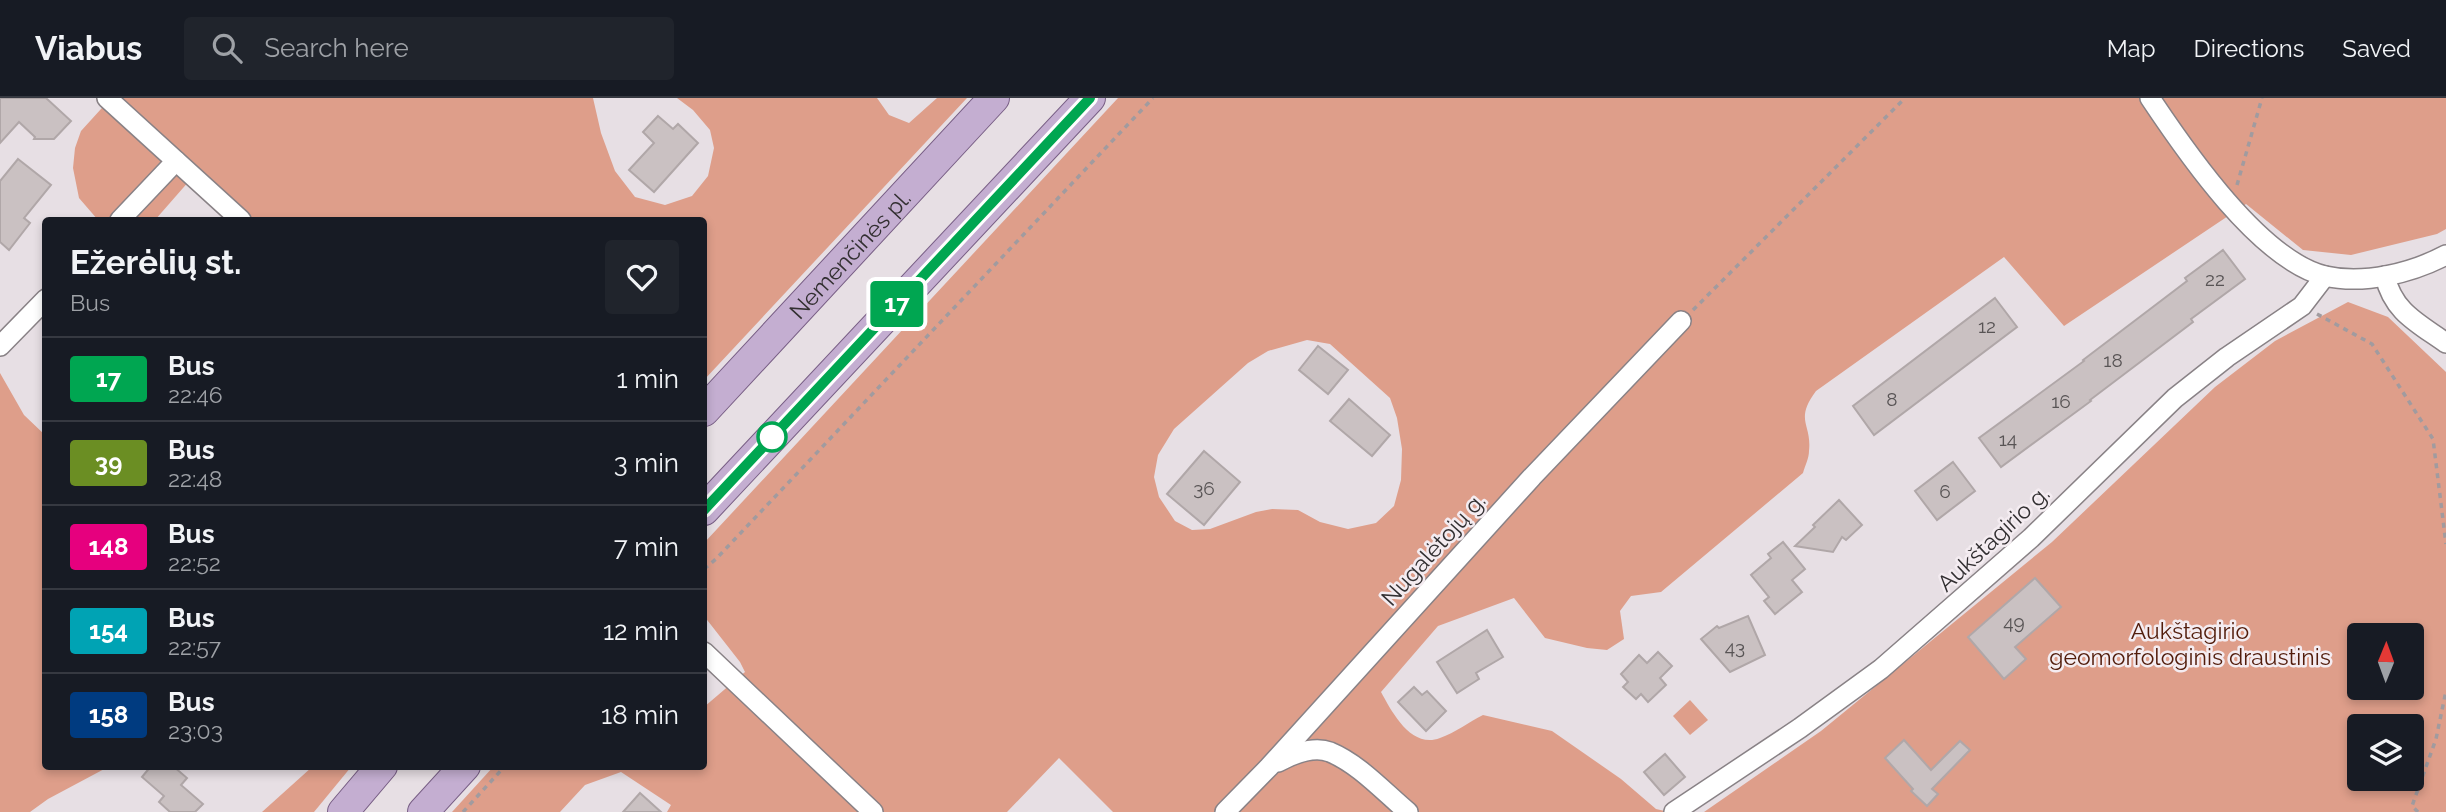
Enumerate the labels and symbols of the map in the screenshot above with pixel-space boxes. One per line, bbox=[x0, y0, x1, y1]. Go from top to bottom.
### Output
street label: Nemenčinės pl. bbox=[783, 184, 916, 324]
house number: 22 bbox=[2205, 268, 2225, 290]
line badge: 17 bbox=[866, 281, 928, 327]
house number: 12 bbox=[1978, 315, 1996, 337]
house number: 18 bbox=[2103, 349, 2123, 371]
house number: 8 bbox=[1886, 388, 1898, 410]
house number: 16 bbox=[2051, 390, 2071, 412]
unlabelled marker bbox=[757, 422, 787, 452]
house number: 14 bbox=[1999, 428, 2017, 450]
house number: 36 bbox=[1193, 477, 1215, 499]
street label: Aukštagirio g. bbox=[1932, 479, 2054, 597]
house number: 6 bbox=[1939, 480, 1951, 502]
street label: Nugalėtojų g. bbox=[1375, 487, 1491, 611]
house number: 49 bbox=[2003, 611, 2025, 633]
park label: Aukštagirio geomorfologinis draustinis bbox=[2049, 617, 2331, 670]
north arrow bbox=[2347, 623, 2424, 700]
house number: 43 bbox=[1725, 636, 1745, 658]

